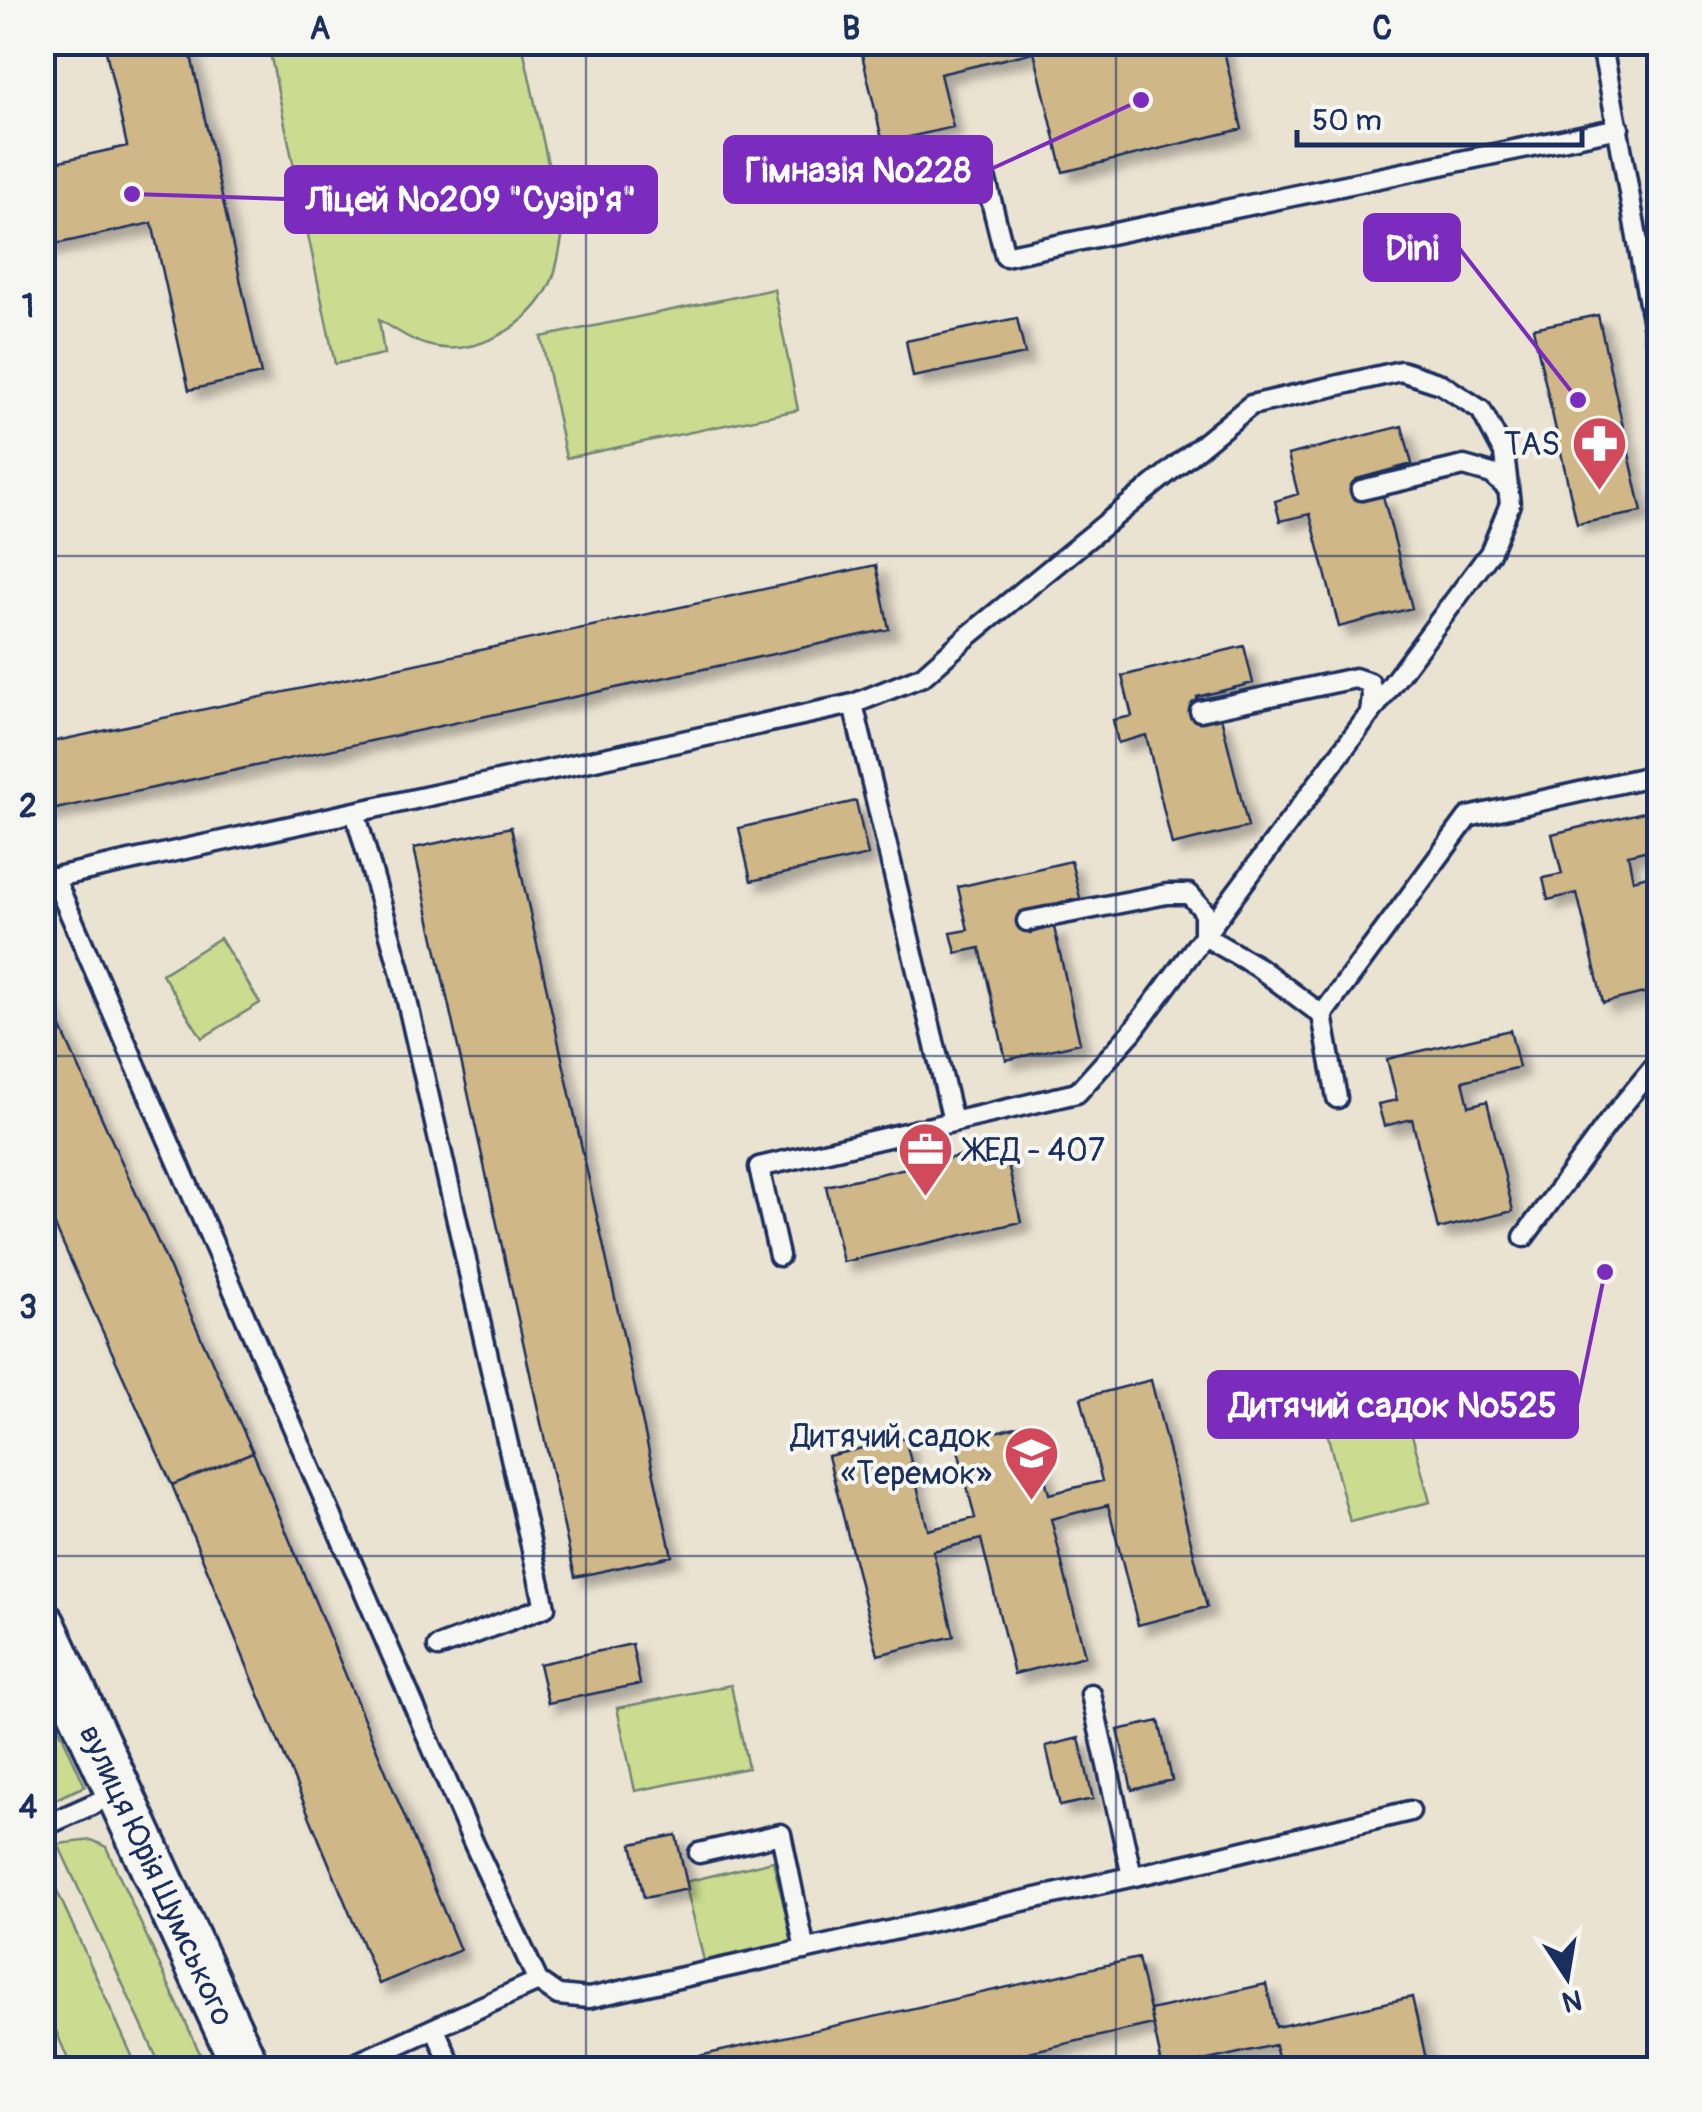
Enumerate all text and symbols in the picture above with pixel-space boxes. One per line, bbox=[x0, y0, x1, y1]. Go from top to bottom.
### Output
text: A bbox=[310, 9, 331, 49]
text: B bbox=[842, 9, 860, 49]
text: C bbox=[1372, 9, 1392, 49]
scale bar bbox=[1297, 85, 1582, 147]
text: 50 m bbox=[1312, 102, 1382, 139]
callout: Гімназія №228 bbox=[725, 137, 991, 202]
text: Гімназія №228 bbox=[745, 149, 971, 193]
callout: Ліцей №209 "Сузір'я" bbox=[286, 167, 656, 232]
text: Ліцей №209 "Сузір'я" bbox=[305, 178, 636, 222]
callout: Dini bbox=[1365, 215, 1459, 280]
text: Dini bbox=[1385, 227, 1439, 271]
text: 1 bbox=[22, 287, 34, 327]
pharmacy icon: TAS bbox=[1569, 414, 1629, 493]
place label: TAS bbox=[1504, 425, 1560, 465]
text: 2 bbox=[19, 787, 37, 827]
office icon: ЖЕД - 407 bbox=[896, 1120, 956, 1199]
place label: ЖЕД - 407 bbox=[960, 1131, 1105, 1171]
text: 3 bbox=[19, 1288, 37, 1328]
callout: Дитячий садок №525 bbox=[1209, 1372, 1577, 1437]
text: Дитячий садок №525 bbox=[1227, 1384, 1557, 1428]
place label: Дитячий садок «Теремок» bbox=[790, 1417, 992, 1494]
school or university icon: Дитячий садок «Теремок» bbox=[1001, 1424, 1061, 1503]
street label: вулиця Юрія Шумського bbox=[70, 1718, 243, 2032]
text: 4 bbox=[19, 1788, 38, 1828]
north arrow bbox=[1517, 1927, 1617, 2027]
text: N bbox=[1559, 1981, 1585, 2019]

